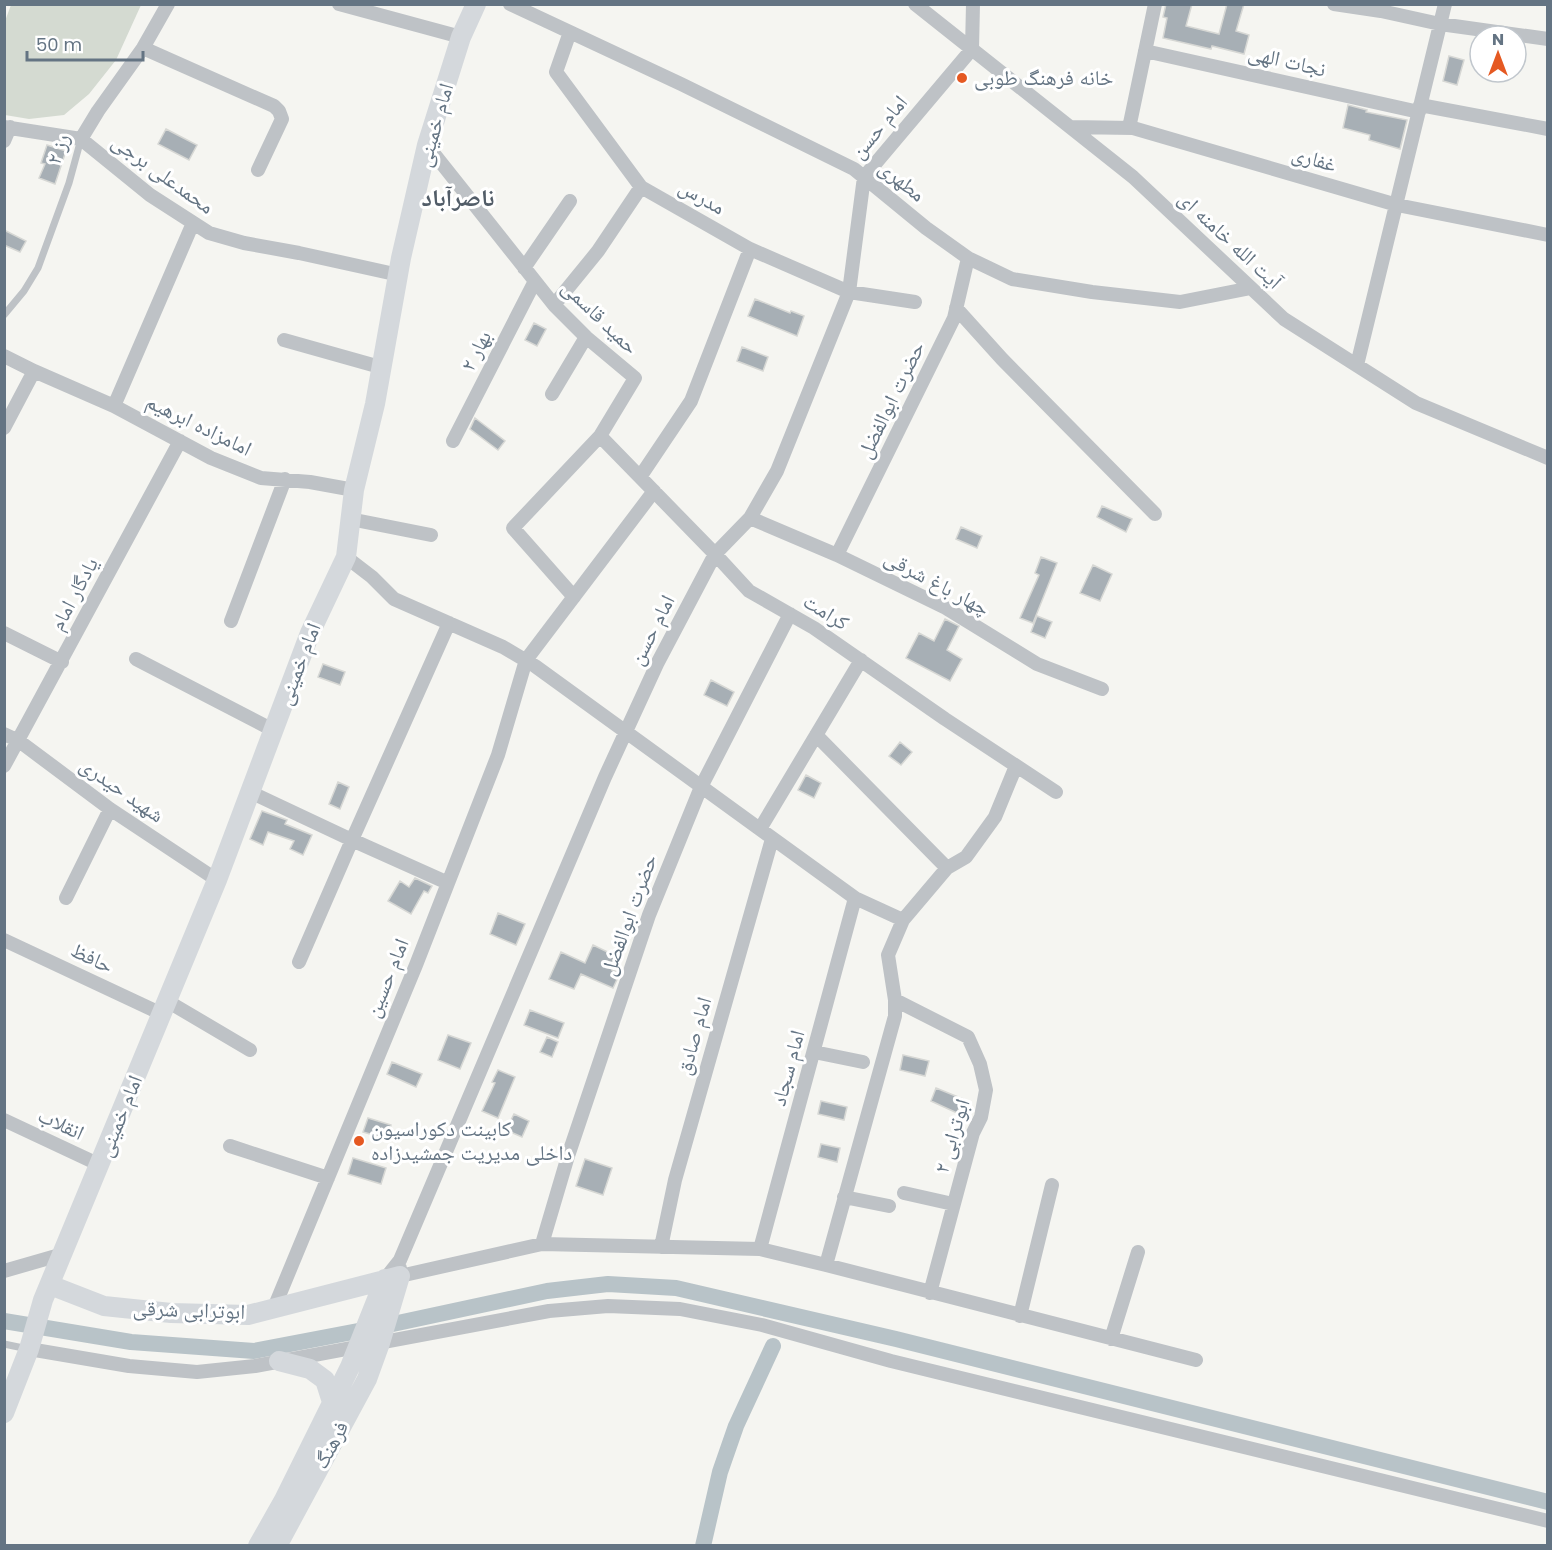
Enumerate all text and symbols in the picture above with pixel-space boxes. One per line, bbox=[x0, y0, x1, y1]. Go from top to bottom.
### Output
scale bar bbox=[27, 24, 142, 62]
north arrow bbox=[1468, 24, 1528, 84]
text: N bbox=[1492, 28, 1504, 51]
text: 50 m bbox=[36, 32, 82, 57]
street label: نجات الهی bbox=[1245, 38, 1329, 84]
place label: خانه فرهنگ طوبی bbox=[974, 63, 1113, 92]
marker: خانه فرهنگ طوبی bbox=[955, 71, 969, 85]
street label: امام خمینی bbox=[409, 80, 460, 170]
street label: امام حسن bbox=[843, 89, 914, 165]
street label: محمدعلی برجی bbox=[106, 127, 220, 221]
street label: رز ۲ bbox=[39, 129, 76, 168]
street label: غفاری bbox=[1288, 138, 1340, 179]
street label: مطهری bbox=[873, 153, 932, 208]
street label: مدرس bbox=[674, 172, 731, 221]
district label: ناصرآباد bbox=[422, 181, 494, 214]
street label: آیت الله خامنه ای bbox=[1172, 184, 1289, 296]
street label: حمید قاسمی bbox=[556, 273, 645, 360]
street label: بهار ۲ bbox=[453, 325, 498, 376]
street label: حضرت ابوالفضل bbox=[850, 336, 931, 463]
street label: امامزاده ابرهیم bbox=[141, 386, 257, 463]
street label: چهار باغ شرقی bbox=[880, 543, 995, 622]
street label: یادگار امام bbox=[42, 552, 105, 635]
street label: کرامت bbox=[798, 586, 855, 637]
street label: امام حسن bbox=[622, 590, 682, 670]
street label: امام خمینی bbox=[270, 619, 327, 709]
street label: شهید حیدری bbox=[74, 750, 170, 829]
street label: حضرت ابوالفضل bbox=[593, 850, 664, 979]
street label: امام حسین bbox=[358, 934, 416, 1022]
street label: حافظ bbox=[66, 935, 118, 980]
street label: امام صادق bbox=[669, 993, 718, 1078]
street label: امام سجاد bbox=[763, 1027, 812, 1109]
street label: امام خمینی bbox=[90, 1071, 149, 1161]
street label: ابوترابی ۲ bbox=[926, 1095, 977, 1177]
street label: انقلاب bbox=[33, 1100, 89, 1147]
place label: کابینت دکوراسیون داخلی مدیریت جمشیدزاده bbox=[371, 1114, 572, 1167]
marker: کابینت دکوراسیون داخلی مدیریت جمشیدزاده bbox=[352, 1134, 366, 1148]
street label: ابوترابی شرقی bbox=[132, 1293, 246, 1326]
street label: فرهنگ bbox=[306, 1416, 355, 1474]

